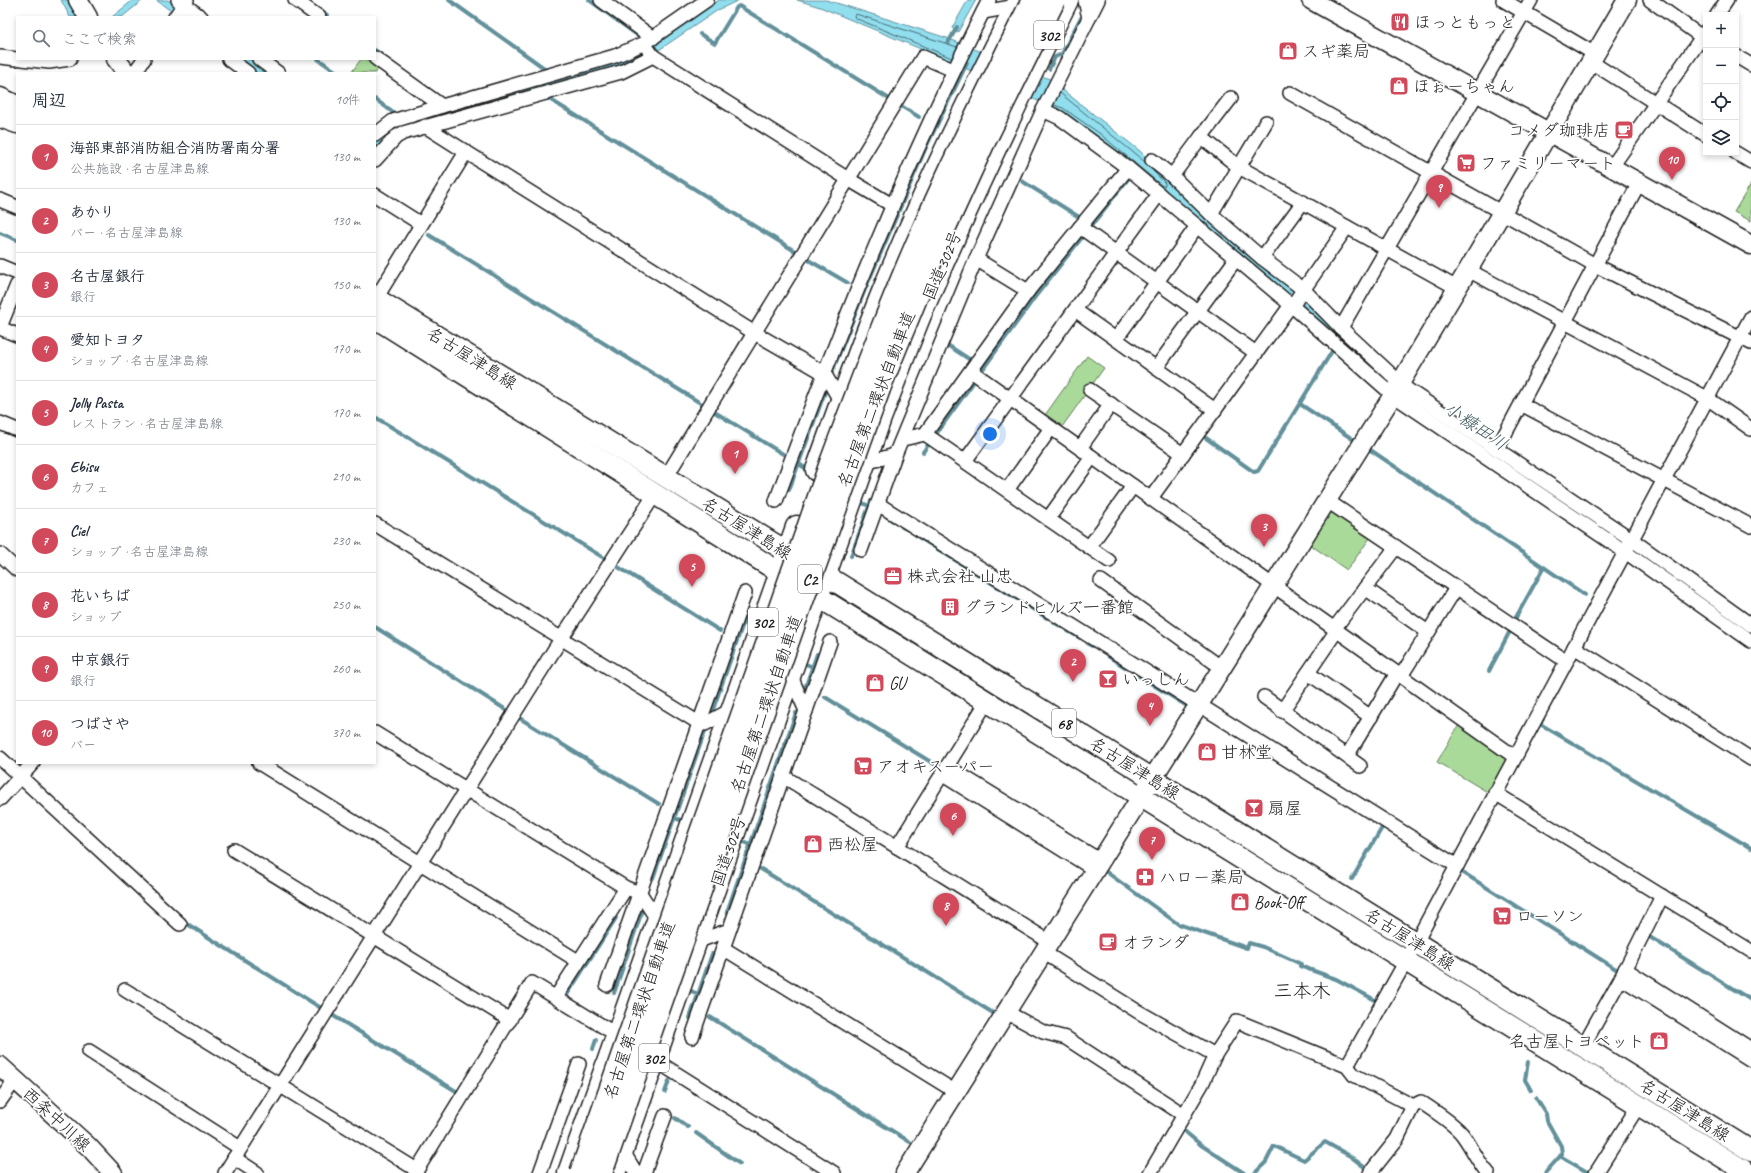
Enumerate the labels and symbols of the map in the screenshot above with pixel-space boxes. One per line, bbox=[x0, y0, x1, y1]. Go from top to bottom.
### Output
restaurant icon: ほっともっと bbox=[1389, 11, 1411, 33]
place label: ほっともっと bbox=[1414, 12, 1516, 33]
road number: 302 bbox=[1034, 21, 1064, 49]
shop icon: スギ薬局 bbox=[1277, 40, 1299, 62]
place label: スギ薬局 bbox=[1302, 41, 1370, 62]
shop icon: ほぉーちゃん bbox=[1388, 75, 1410, 97]
place label: ほぉーちゃん bbox=[1413, 76, 1515, 97]
cafe icon: コメダ珈琲店 bbox=[1613, 119, 1635, 141]
place label: コメダ珈琲店 bbox=[1508, 120, 1610, 141]
pin: 10 bbox=[1659, 147, 1685, 180]
supermarket icon: ファミリーマート bbox=[1455, 152, 1477, 174]
place label: ファミリーマート bbox=[1480, 153, 1616, 174]
pin: 9 bbox=[1426, 175, 1452, 208]
street label: 国道302号 bbox=[918, 227, 967, 303]
street label: 名古屋第二環状自動車道 bbox=[833, 308, 920, 490]
street label: 名古屋津島線 bbox=[423, 322, 521, 394]
water label: 小糠田川 bbox=[1440, 397, 1512, 455]
your location bbox=[980, 424, 1000, 444]
pin: 1 bbox=[722, 441, 748, 474]
street label: 名古屋津島線 bbox=[698, 492, 796, 564]
pin: 3 bbox=[1251, 514, 1277, 547]
pin: 5 bbox=[679, 554, 705, 587]
road number: C2 bbox=[798, 565, 822, 593]
office icon: 株式会社 山忠 bbox=[882, 565, 904, 587]
place label: 株式会社 山忠 bbox=[907, 566, 1013, 587]
building icon: グランドヒルズ一番館 bbox=[939, 596, 961, 618]
place label: グランドヒルズ一番館 bbox=[964, 597, 1134, 618]
road number: 302 bbox=[748, 608, 778, 636]
street label: 名古屋第二環状自動車道 bbox=[726, 612, 807, 796]
pin: 2 bbox=[1060, 649, 1086, 682]
bar icon: いっしん bbox=[1097, 668, 1119, 690]
place label: いっしん bbox=[1122, 669, 1190, 690]
shop icon: GU bbox=[864, 672, 886, 694]
place label: GU bbox=[889, 673, 909, 694]
pin: 4 bbox=[1137, 693, 1163, 726]
road number: 68 bbox=[1052, 709, 1076, 737]
street label: 名古屋津島線 bbox=[1086, 732, 1184, 804]
shop icon: 甘林堂 bbox=[1196, 741, 1218, 763]
place label: 甘林堂 bbox=[1221, 742, 1272, 763]
supermarket icon: アオキスーパー bbox=[852, 755, 874, 777]
place label: アオキスーパー bbox=[877, 756, 994, 777]
bar icon: 扇屋 bbox=[1243, 797, 1265, 819]
place label: 扇屋 bbox=[1268, 798, 1302, 819]
pin: 6 bbox=[940, 803, 966, 836]
street label: 国道302号 bbox=[707, 813, 750, 890]
pin: 7 bbox=[1139, 827, 1165, 860]
shop icon: 西松屋 bbox=[802, 833, 824, 855]
place label: 西松屋 bbox=[827, 834, 878, 855]
pharmacy icon: ハロー薬局 bbox=[1134, 866, 1156, 888]
place label: ハロー薬局 bbox=[1159, 867, 1244, 888]
shop icon: Book-Off bbox=[1229, 891, 1251, 913]
place label: Book-Off bbox=[1254, 892, 1307, 913]
pin: 8 bbox=[933, 893, 959, 926]
street label: 名古屋津島線 bbox=[1361, 903, 1459, 975]
supermarket icon: ローソン bbox=[1491, 905, 1513, 927]
place label: ローソン bbox=[1516, 906, 1584, 927]
street label: 名古屋第二環状自動車道 bbox=[599, 918, 680, 1102]
cafe icon: オランダ bbox=[1097, 931, 1119, 953]
place label: オランダ bbox=[1122, 932, 1189, 953]
district label: 三本木 bbox=[1273, 979, 1331, 1003]
shop icon: 名古屋トヨペット bbox=[1648, 1030, 1670, 1052]
place label: 名古屋トヨペット bbox=[1509, 1031, 1645, 1052]
road number: 302 bbox=[639, 1044, 669, 1072]
street label: 名古屋津島線 bbox=[1636, 1074, 1734, 1146]
street label: 西条中川線 bbox=[18, 1083, 95, 1156]

